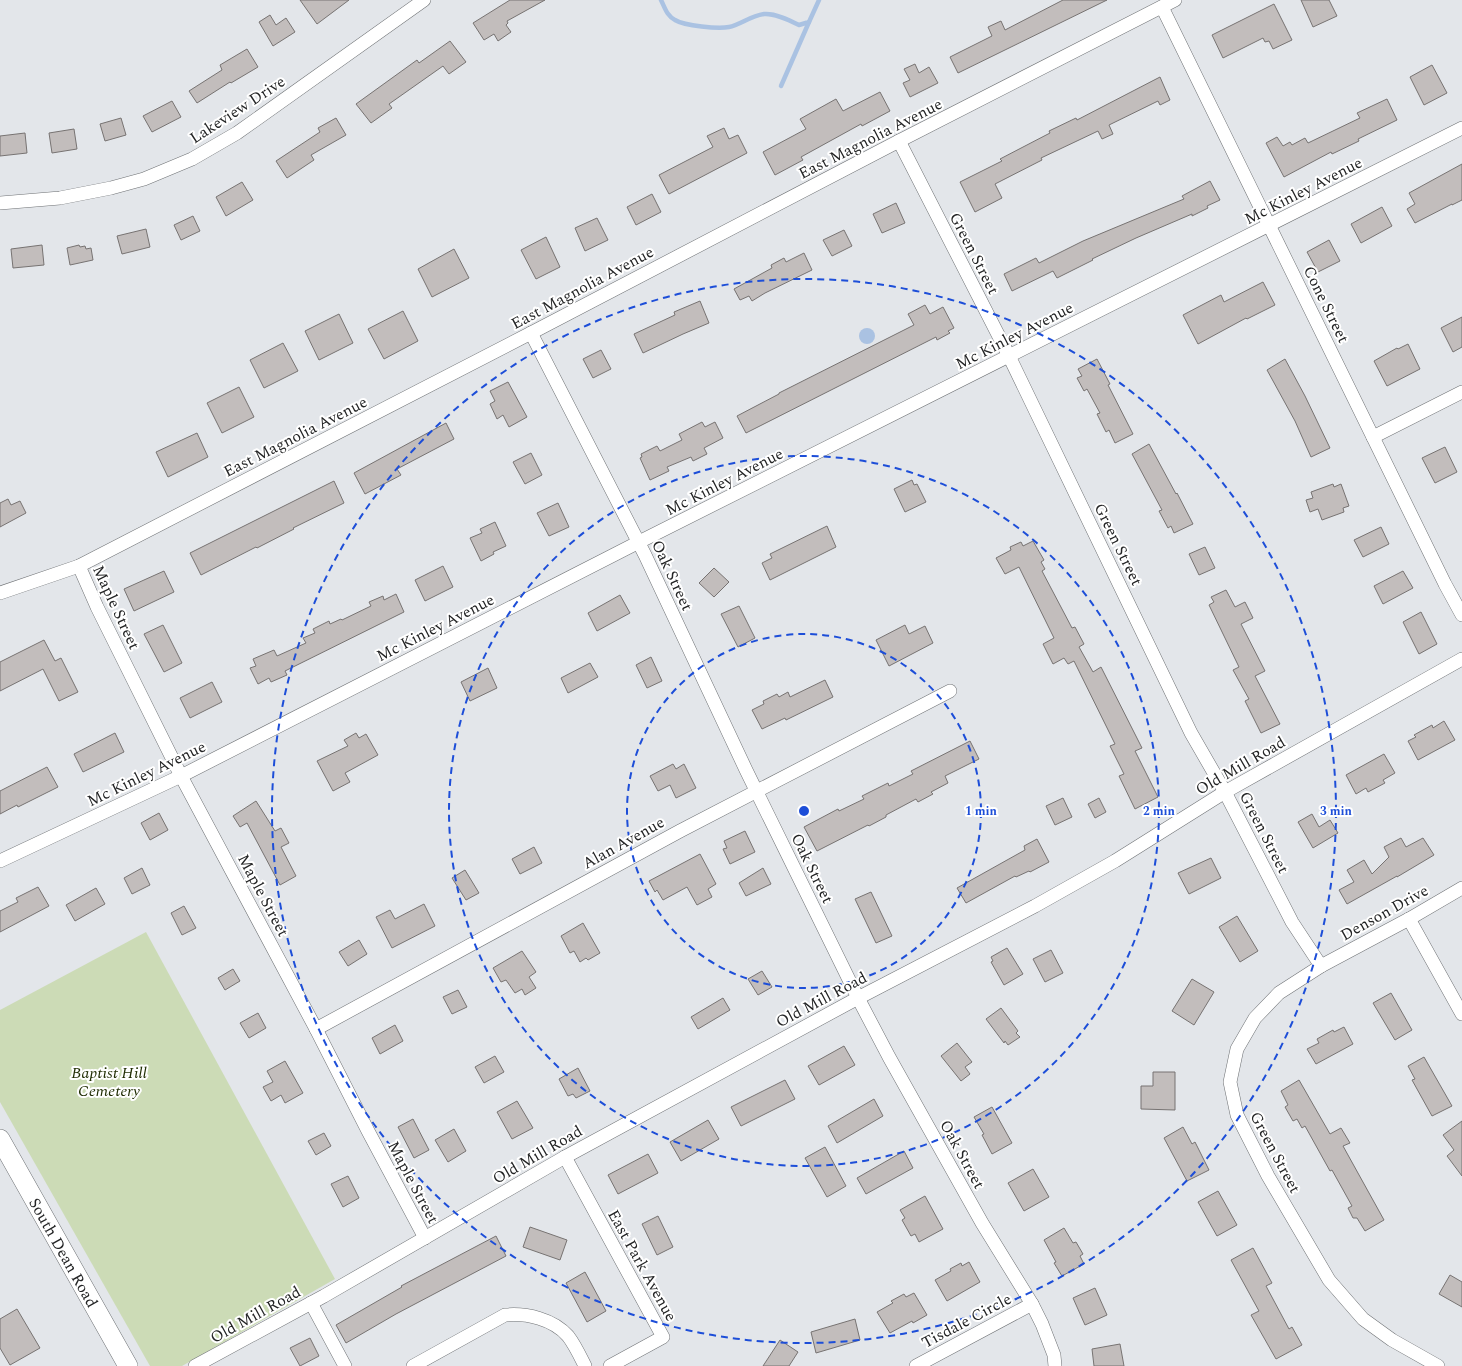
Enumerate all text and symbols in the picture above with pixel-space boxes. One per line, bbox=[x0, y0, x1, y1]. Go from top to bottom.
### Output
street label: Lakeview Drive bbox=[185, 70, 290, 150]
street label: East Magnolia Avenue bbox=[794, 92, 947, 186]
street label: Mc Kinley Avenue bbox=[1240, 151, 1367, 231]
street label: Green Street bbox=[943, 208, 1005, 299]
street label: East Magnolia Avenue bbox=[507, 240, 658, 336]
street label: Cone Street bbox=[1297, 262, 1355, 347]
street label: Mc Kinley Avenue bbox=[951, 296, 1078, 376]
street label: East Magnolia Avenue bbox=[219, 390, 372, 484]
street label: Mc Kinley Avenue bbox=[661, 442, 788, 522]
street label: Green Street bbox=[1088, 499, 1149, 590]
street label: Oak Street bbox=[645, 536, 699, 615]
street label: Maple Street bbox=[86, 561, 146, 654]
street label: Mc Kinley Avenue bbox=[372, 588, 499, 668]
street label: Old Mill Road bbox=[1191, 730, 1290, 801]
street label: Mc Kinley Avenue bbox=[83, 735, 210, 813]
street label: Green Street bbox=[1233, 787, 1295, 878]
text: 1 min bbox=[965, 802, 998, 821]
text: 2 min bbox=[1143, 802, 1176, 821]
text: 3 min bbox=[1320, 802, 1353, 821]
centre of rings bbox=[797, 804, 811, 818]
street label: Alan Avenue bbox=[578, 810, 669, 875]
street label: Oak Street bbox=[785, 829, 840, 908]
street label: Maple Street bbox=[231, 850, 295, 941]
street label: Denson Drive bbox=[1336, 879, 1433, 947]
street label: Old Mill Road bbox=[772, 966, 871, 1034]
park label: Baptist Hill Cemetery bbox=[71, 1061, 147, 1103]
street label: Green Street bbox=[1244, 1107, 1307, 1198]
street label: Oak Street bbox=[933, 1116, 991, 1194]
street label: Old Mill Road bbox=[488, 1119, 587, 1190]
street label: Maple Street bbox=[381, 1137, 445, 1228]
street label: South Dean Road bbox=[22, 1193, 104, 1312]
street label: East Park Avenue bbox=[601, 1205, 683, 1326]
street label: Old Mill Road bbox=[206, 1280, 305, 1350]
street label: Tisdale Circle bbox=[917, 1287, 1016, 1355]

